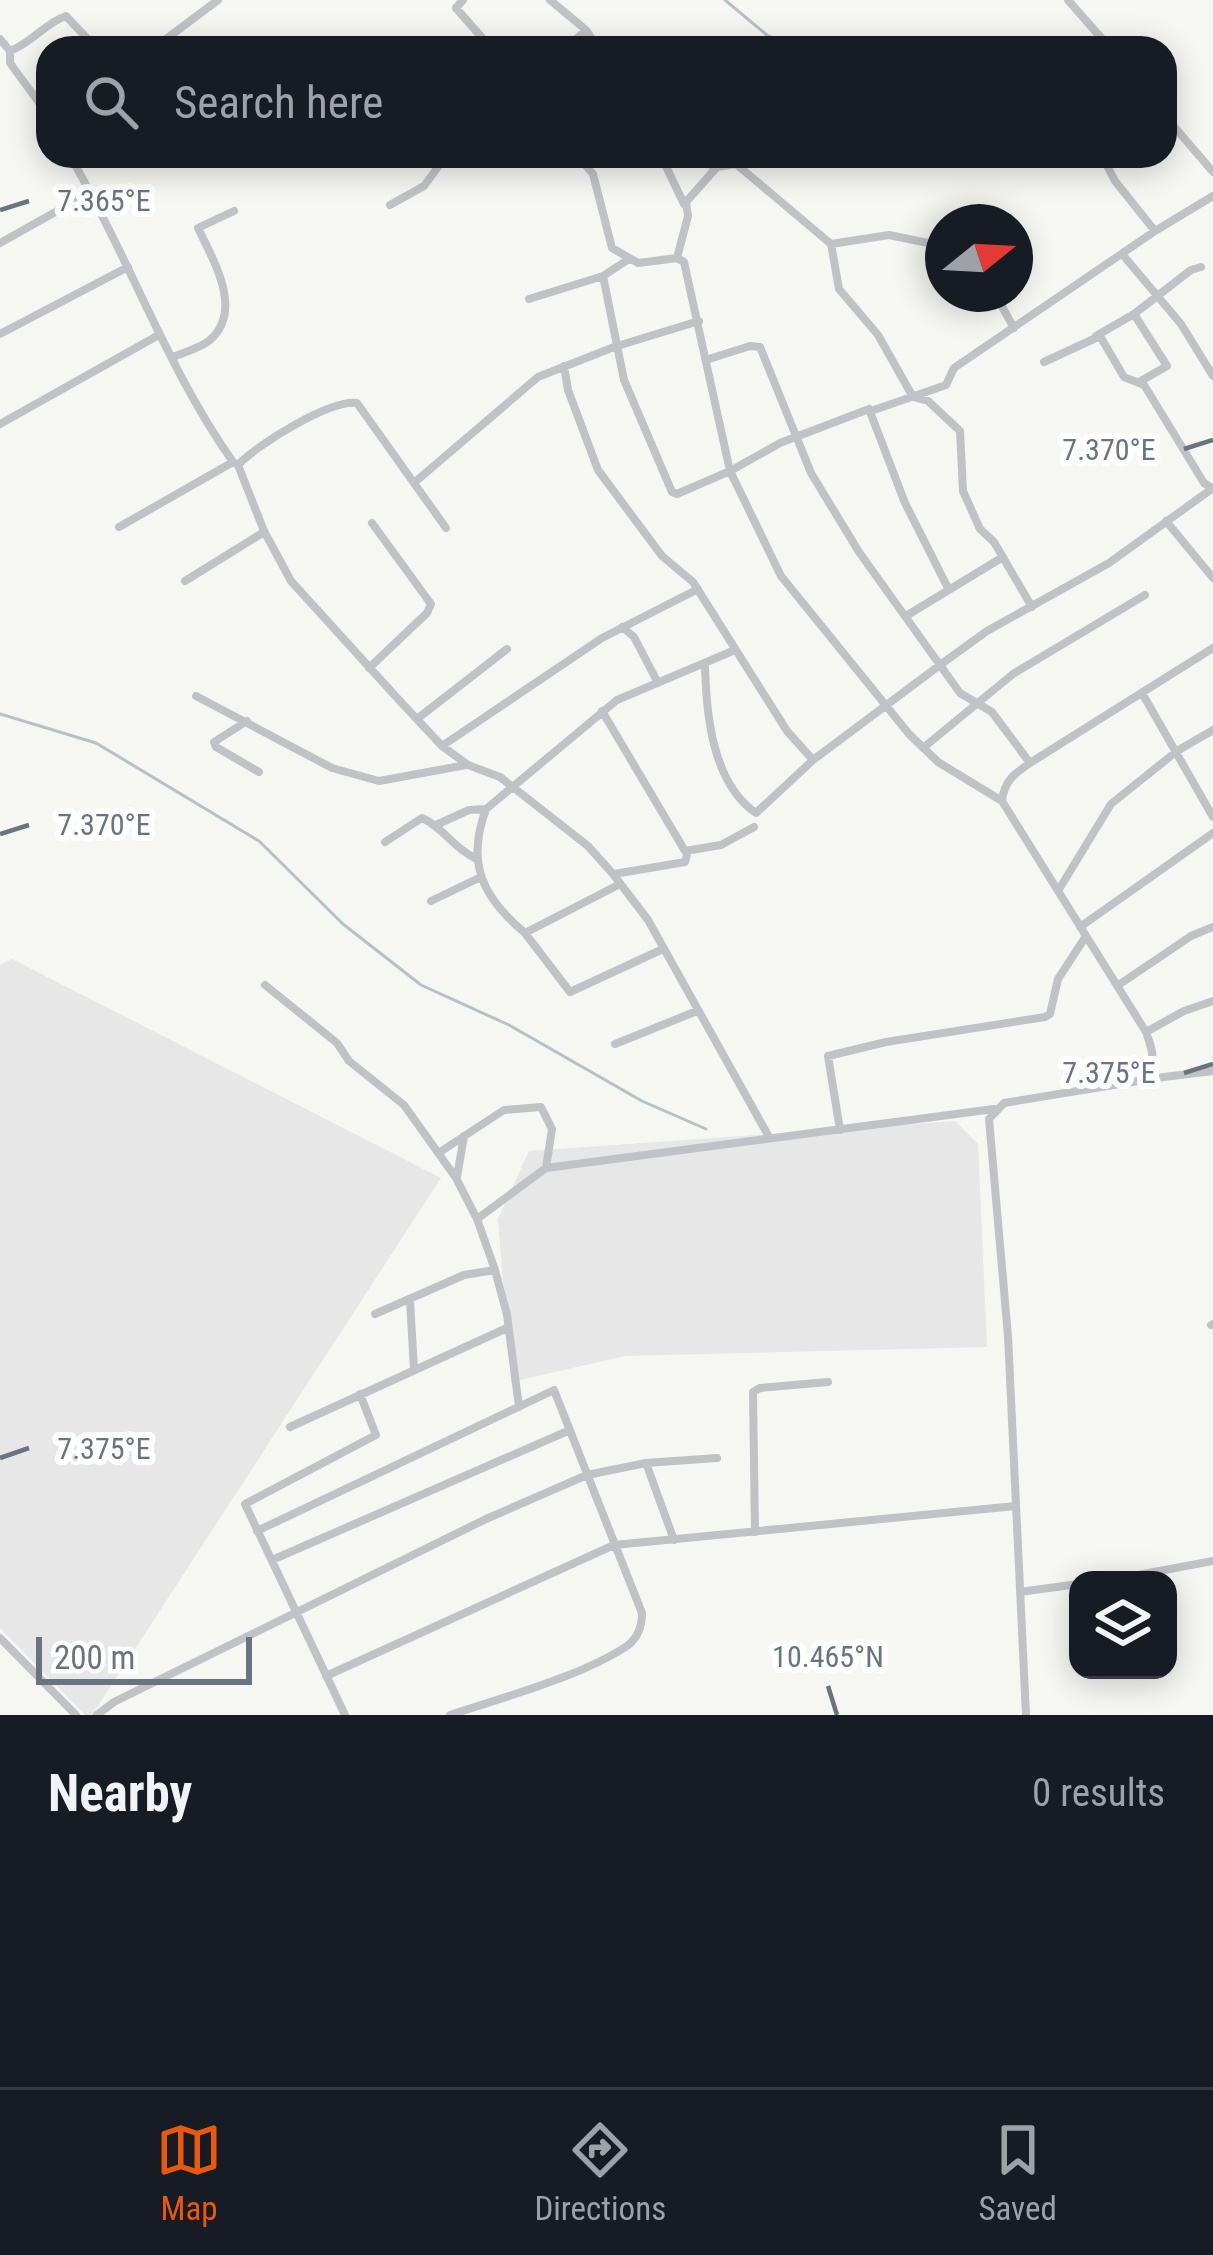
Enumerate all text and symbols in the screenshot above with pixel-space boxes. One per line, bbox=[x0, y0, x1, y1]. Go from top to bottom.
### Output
search box bbox=[36, 36, 1177, 168]
icon: search bbox=[78, 69, 144, 135]
text: Search here bbox=[174, 76, 383, 129]
text: 7.365°E bbox=[57, 183, 151, 218]
north arrow bbox=[925, 204, 1033, 312]
text: 7.370°E bbox=[1062, 432, 1156, 467]
text: 7.370°E bbox=[57, 807, 151, 842]
text: 7.375°E bbox=[1062, 1055, 1156, 1090]
text: 7.375°E bbox=[57, 1431, 151, 1466]
map controls bbox=[1069, 1571, 1177, 1679]
button: layers bbox=[1069, 1571, 1177, 1679]
scale bar bbox=[36, 1631, 252, 1684]
text: 200 m bbox=[54, 1638, 135, 1677]
text: 10.465°N bbox=[772, 1639, 884, 1674]
text: Nearby bbox=[48, 1764, 192, 1823]
text: 0 results bbox=[1032, 1770, 1165, 1816]
tab: Map bbox=[156, 2117, 222, 2228]
tab: Directions bbox=[534, 2117, 666, 2228]
tab: Saved bbox=[978, 2117, 1057, 2228]

